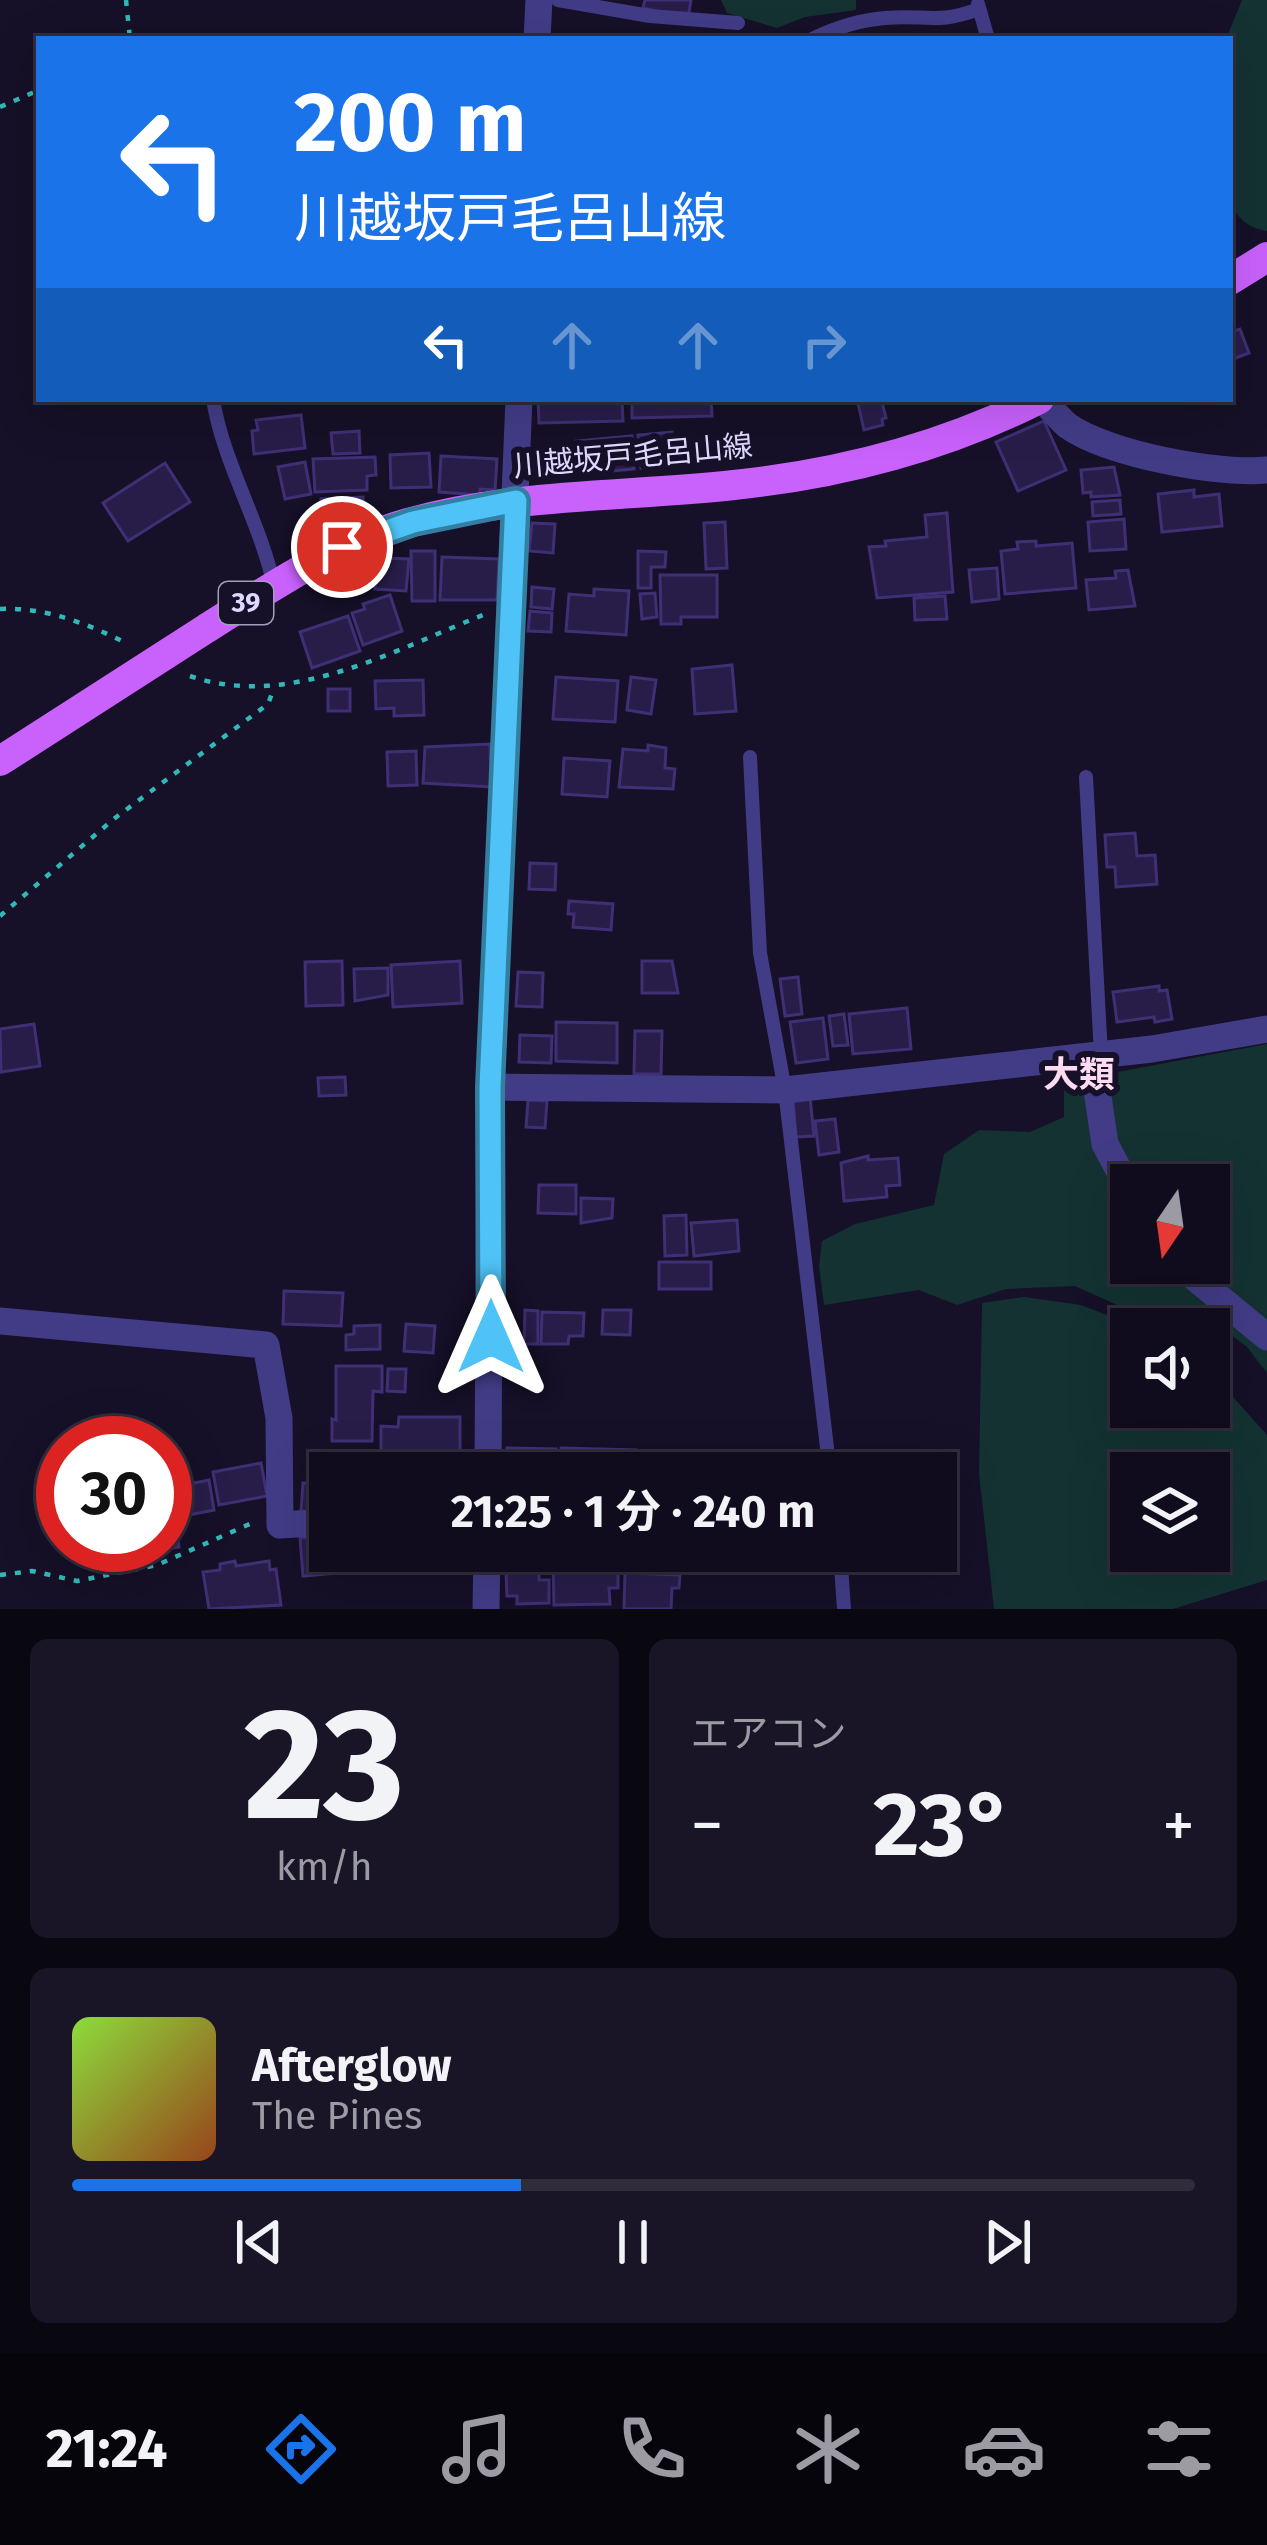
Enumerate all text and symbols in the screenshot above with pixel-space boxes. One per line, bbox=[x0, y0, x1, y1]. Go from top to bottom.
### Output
text: 200 m bbox=[294, 72, 527, 173]
icon: left bbox=[96, 84, 252, 240]
text: 川越坂戸毛呂山線 bbox=[294, 187, 726, 251]
icon: left bbox=[413, 312, 479, 378]
icon: ahead bbox=[539, 312, 605, 378]
icon: ahead bbox=[665, 312, 731, 378]
icon: right bbox=[791, 312, 857, 378]
street label: 川越坂戸毛呂山線 bbox=[512, 428, 754, 484]
pin bbox=[291, 496, 393, 598]
icon: arrive bbox=[309, 514, 375, 580]
road number: 39 bbox=[219, 582, 273, 624]
district label: 大類 bbox=[1043, 1053, 1115, 1097]
north arrow bbox=[1110, 1164, 1230, 1284]
map controls bbox=[1110, 1164, 1230, 1572]
position arrow bbox=[428, 1274, 554, 1400]
button: sound bbox=[1110, 1308, 1230, 1428]
speed limit sign: 30 bbox=[36, 1416, 192, 1572]
button: layers bbox=[1110, 1452, 1230, 1572]
text: 21:25 · 1 分 · 240 m bbox=[451, 1485, 815, 1539]
text: 23 bbox=[244, 1672, 405, 1859]
text: エアコン bbox=[691, 1711, 847, 1757]
text: 23° bbox=[873, 1771, 1013, 1879]
text: − bbox=[691, 1786, 724, 1865]
text: + bbox=[1162, 1786, 1195, 1865]
text: km/h bbox=[276, 1844, 373, 1890]
text: Afterglow bbox=[252, 2039, 451, 2093]
text: The Pines bbox=[252, 2093, 423, 2139]
icon: previous bbox=[226, 2209, 292, 2275]
icon: pause bbox=[600, 2209, 666, 2275]
icon: next bbox=[975, 2209, 1041, 2275]
icon: directions bbox=[259, 2407, 343, 2491]
icon: music bbox=[435, 2407, 519, 2491]
icon: phone bbox=[610, 2407, 694, 2491]
icon: climate bbox=[786, 2407, 870, 2491]
icon: car bbox=[962, 2407, 1046, 2491]
icon: filters bbox=[1137, 2407, 1221, 2491]
text: 21:24 bbox=[46, 2417, 167, 2481]

